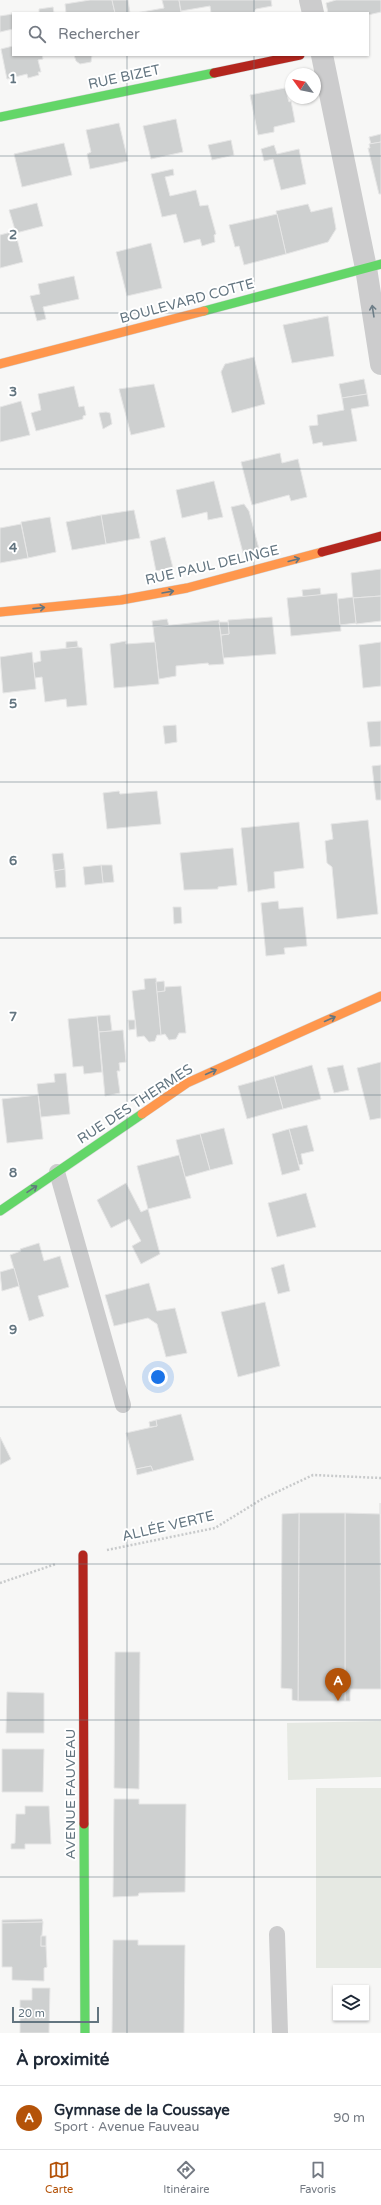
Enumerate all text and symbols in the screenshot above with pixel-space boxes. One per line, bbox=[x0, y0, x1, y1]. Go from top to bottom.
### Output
search box bbox=[12, 12, 369, 56]
icon: search bbox=[26, 23, 48, 45]
text: Rechercher bbox=[58, 25, 140, 43]
street label: RUE BIZET bbox=[86, 61, 162, 93]
north arrow bbox=[285, 68, 321, 104]
text: 1 bbox=[9, 71, 17, 87]
text: 2 bbox=[9, 227, 17, 243]
street label: BOULEVARD COTTE bbox=[118, 275, 256, 327]
one-way arrow bbox=[369, 305, 377, 318]
text: 3 bbox=[9, 384, 17, 400]
text: 4 bbox=[9, 540, 18, 556]
street label: RUE PAUL DELINGE bbox=[143, 541, 281, 589]
one-way arrow bbox=[287, 556, 300, 563]
one-way arrow bbox=[161, 588, 174, 596]
one-way arrow bbox=[32, 604, 45, 612]
text: 5 bbox=[9, 696, 17, 712]
text: 6 bbox=[9, 853, 17, 869]
text: 7 bbox=[9, 1009, 17, 1025]
one-way arrow bbox=[323, 1015, 335, 1022]
street label: RUE DES THERMES bbox=[74, 1060, 196, 1148]
one-way arrow bbox=[205, 1068, 217, 1075]
text: 8 bbox=[9, 1165, 17, 1181]
one-way arrow bbox=[26, 1185, 37, 1193]
text: 9 bbox=[9, 1322, 17, 1338]
your location bbox=[148, 1367, 168, 1387]
street label: ALLÉE VERTE bbox=[120, 1507, 216, 1545]
pin: A bbox=[325, 1668, 351, 1701]
street label: AVENUE FAUVEAU bbox=[62, 1729, 79, 1859]
map controls bbox=[333, 1985, 369, 2021]
button: layers bbox=[333, 1985, 369, 2021]
scale bar bbox=[12, 2005, 99, 2024]
text: 20 m bbox=[18, 2007, 45, 2020]
text: À proximité bbox=[16, 2049, 109, 2070]
text: Gymnase de la Coussaye bbox=[54, 2101, 230, 2119]
text: A bbox=[24, 2110, 34, 2126]
text: 90 m bbox=[333, 2110, 365, 2126]
text: Sport · Avenue Fauveau bbox=[54, 2119, 199, 2135]
tab: Carte bbox=[45, 2159, 73, 2196]
tab: Itinéraire bbox=[163, 2159, 210, 2196]
tab: Favoris bbox=[299, 2159, 336, 2196]

